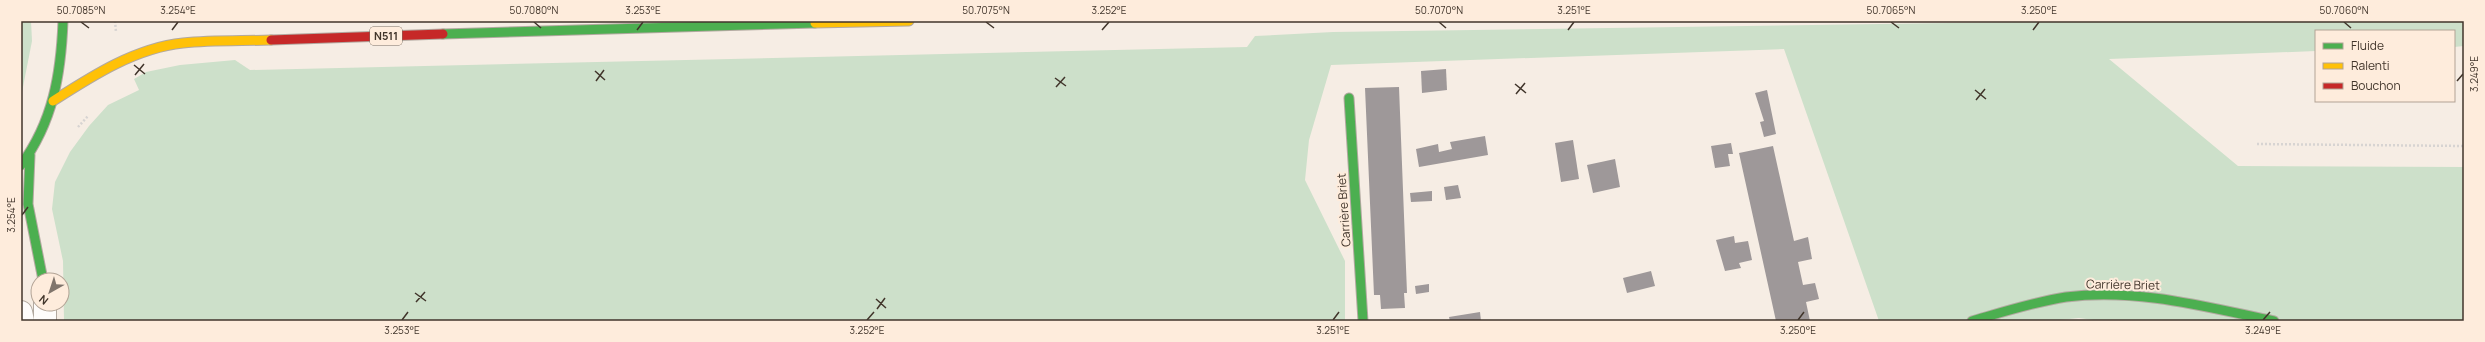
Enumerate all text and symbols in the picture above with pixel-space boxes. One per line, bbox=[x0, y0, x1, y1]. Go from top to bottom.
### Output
text: 50.7085°N bbox=[57, 3, 105, 17]
text: 3.254°E bbox=[160, 3, 196, 17]
text: 50.7080°N bbox=[510, 3, 559, 17]
text: 3.253°E bbox=[625, 3, 661, 17]
text: 50.7075°N bbox=[962, 3, 1010, 17]
text: 3.252°E bbox=[1091, 3, 1127, 17]
text: 50.7070°N bbox=[1415, 3, 1463, 17]
text: 3.251°E bbox=[1557, 3, 1591, 17]
text: 50.7065°N bbox=[1867, 3, 1916, 17]
text: 3.250°E bbox=[2021, 3, 2057, 17]
text: 50.7060°N bbox=[2319, 3, 2369, 17]
road number: N511 bbox=[370, 27, 402, 45]
legend bbox=[2315, 30, 2455, 102]
text: Fluide bbox=[2351, 37, 2384, 54]
text: 3.249°E bbox=[2467, 56, 2481, 92]
text: Ralenti bbox=[2351, 57, 2390, 74]
text: Bouchon bbox=[2351, 77, 2401, 94]
street label: Carrière Briet bbox=[1332, 173, 1355, 247]
text: 3.254°E bbox=[4, 197, 18, 233]
north arrow bbox=[30, 272, 70, 312]
street label: Carrière Briet bbox=[2086, 275, 2160, 294]
text: N bbox=[36, 292, 51, 308]
text: 3.253°E bbox=[384, 323, 420, 337]
text: 3.252°E bbox=[849, 323, 885, 337]
text: 3.251°E bbox=[1316, 323, 1350, 337]
text: 3.250°E bbox=[1780, 323, 1816, 337]
text: 3.249°E bbox=[2245, 323, 2281, 337]

